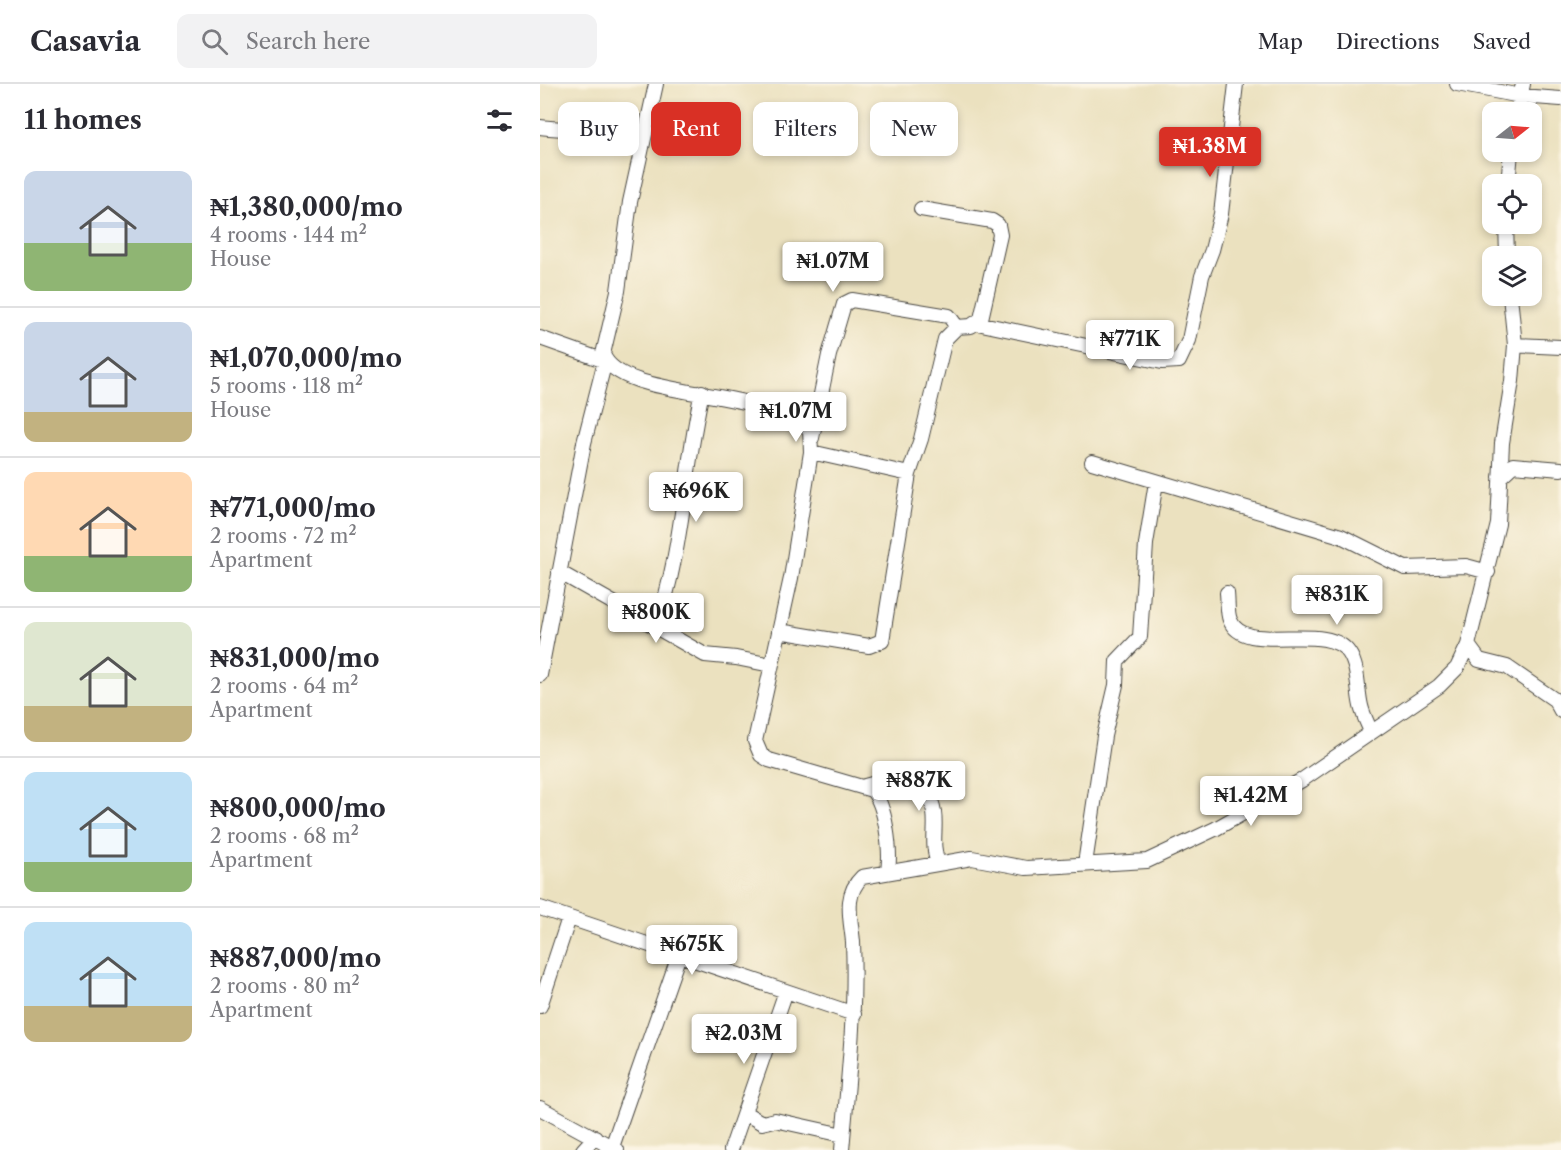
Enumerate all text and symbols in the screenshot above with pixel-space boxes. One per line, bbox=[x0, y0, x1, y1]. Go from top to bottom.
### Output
search box bbox=[177, 14, 597, 68]
text: Casavia bbox=[30, 24, 141, 58]
icon: search bbox=[198, 25, 231, 58]
text: Search here bbox=[246, 28, 370, 55]
text: Map bbox=[1258, 29, 1303, 54]
text: Directions bbox=[1336, 29, 1440, 54]
text: Saved bbox=[1473, 29, 1531, 54]
chip: Buy bbox=[558, 102, 639, 156]
chip: Rent bbox=[651, 102, 741, 156]
chip: Filters bbox=[753, 102, 858, 156]
chip: New bbox=[870, 102, 958, 156]
north arrow bbox=[1482, 102, 1542, 162]
map controls bbox=[1482, 102, 1542, 306]
text: 11 homes bbox=[24, 104, 142, 136]
icon: filters bbox=[483, 104, 516, 137]
pin: ₦1.38M bbox=[1161, 127, 1259, 178]
text: ₦1.38M bbox=[1173, 134, 1247, 158]
button: locate bbox=[1482, 174, 1542, 234]
text: ₦1,380,000/mo bbox=[210, 191, 403, 223]
icon: home bbox=[72, 195, 144, 267]
text: 4 rooms · 144 m² bbox=[210, 223, 367, 247]
pin: ₦1.07M bbox=[784, 242, 882, 293]
button: layers bbox=[1482, 246, 1542, 306]
text: House bbox=[210, 247, 271, 271]
text: ₦1.07M bbox=[796, 249, 870, 273]
pin: ₦771K bbox=[1088, 320, 1172, 371]
text: ₦771K bbox=[1100, 327, 1160, 351]
text: ₦1,070,000/mo bbox=[210, 342, 402, 374]
icon: home bbox=[72, 346, 144, 418]
text: 5 rooms · 118 m² bbox=[210, 374, 363, 398]
pin: ₦1.07M bbox=[747, 392, 845, 443]
text: House bbox=[210, 398, 271, 422]
text: ₦1.07M bbox=[759, 399, 833, 423]
pin: ₦696K bbox=[654, 472, 738, 523]
text: ₦696K bbox=[663, 479, 729, 503]
text: ₦771,000/mo bbox=[210, 492, 376, 524]
icon: home bbox=[72, 496, 144, 568]
text: 2 rooms · 72 m² bbox=[210, 524, 357, 548]
text: Apartment bbox=[210, 548, 313, 572]
pin: ₦831K bbox=[1295, 575, 1379, 626]
text: ₦831K bbox=[1305, 582, 1369, 606]
pin: ₦800K bbox=[614, 593, 698, 644]
text: ₦800K bbox=[622, 600, 690, 624]
text: ₦831,000/mo bbox=[210, 642, 379, 674]
icon: home bbox=[72, 646, 144, 718]
text: 2 rooms · 64 m² bbox=[210, 674, 359, 698]
text: Apartment bbox=[210, 698, 313, 722]
pin: ₦887K bbox=[877, 761, 961, 812]
text: ₦887K bbox=[886, 768, 952, 792]
pin: ₦1.42M bbox=[1202, 776, 1300, 827]
text: ₦1.42M bbox=[1214, 783, 1288, 807]
text: ₦800,000/mo bbox=[210, 792, 386, 824]
icon: home bbox=[72, 796, 144, 868]
text: 2 rooms · 68 m² bbox=[210, 824, 359, 848]
text: Apartment bbox=[210, 848, 313, 872]
pin: ₦675K bbox=[650, 925, 734, 976]
text: ₦675K bbox=[660, 932, 724, 956]
text: ₦887,000/mo bbox=[210, 942, 381, 974]
icon: home bbox=[72, 946, 144, 1018]
text: 2 rooms · 80 m² bbox=[210, 974, 360, 998]
text: Apartment bbox=[210, 998, 313, 1022]
pin: ₦2.03M bbox=[695, 1014, 793, 1065]
text: ₦2.03M bbox=[706, 1021, 782, 1045]

